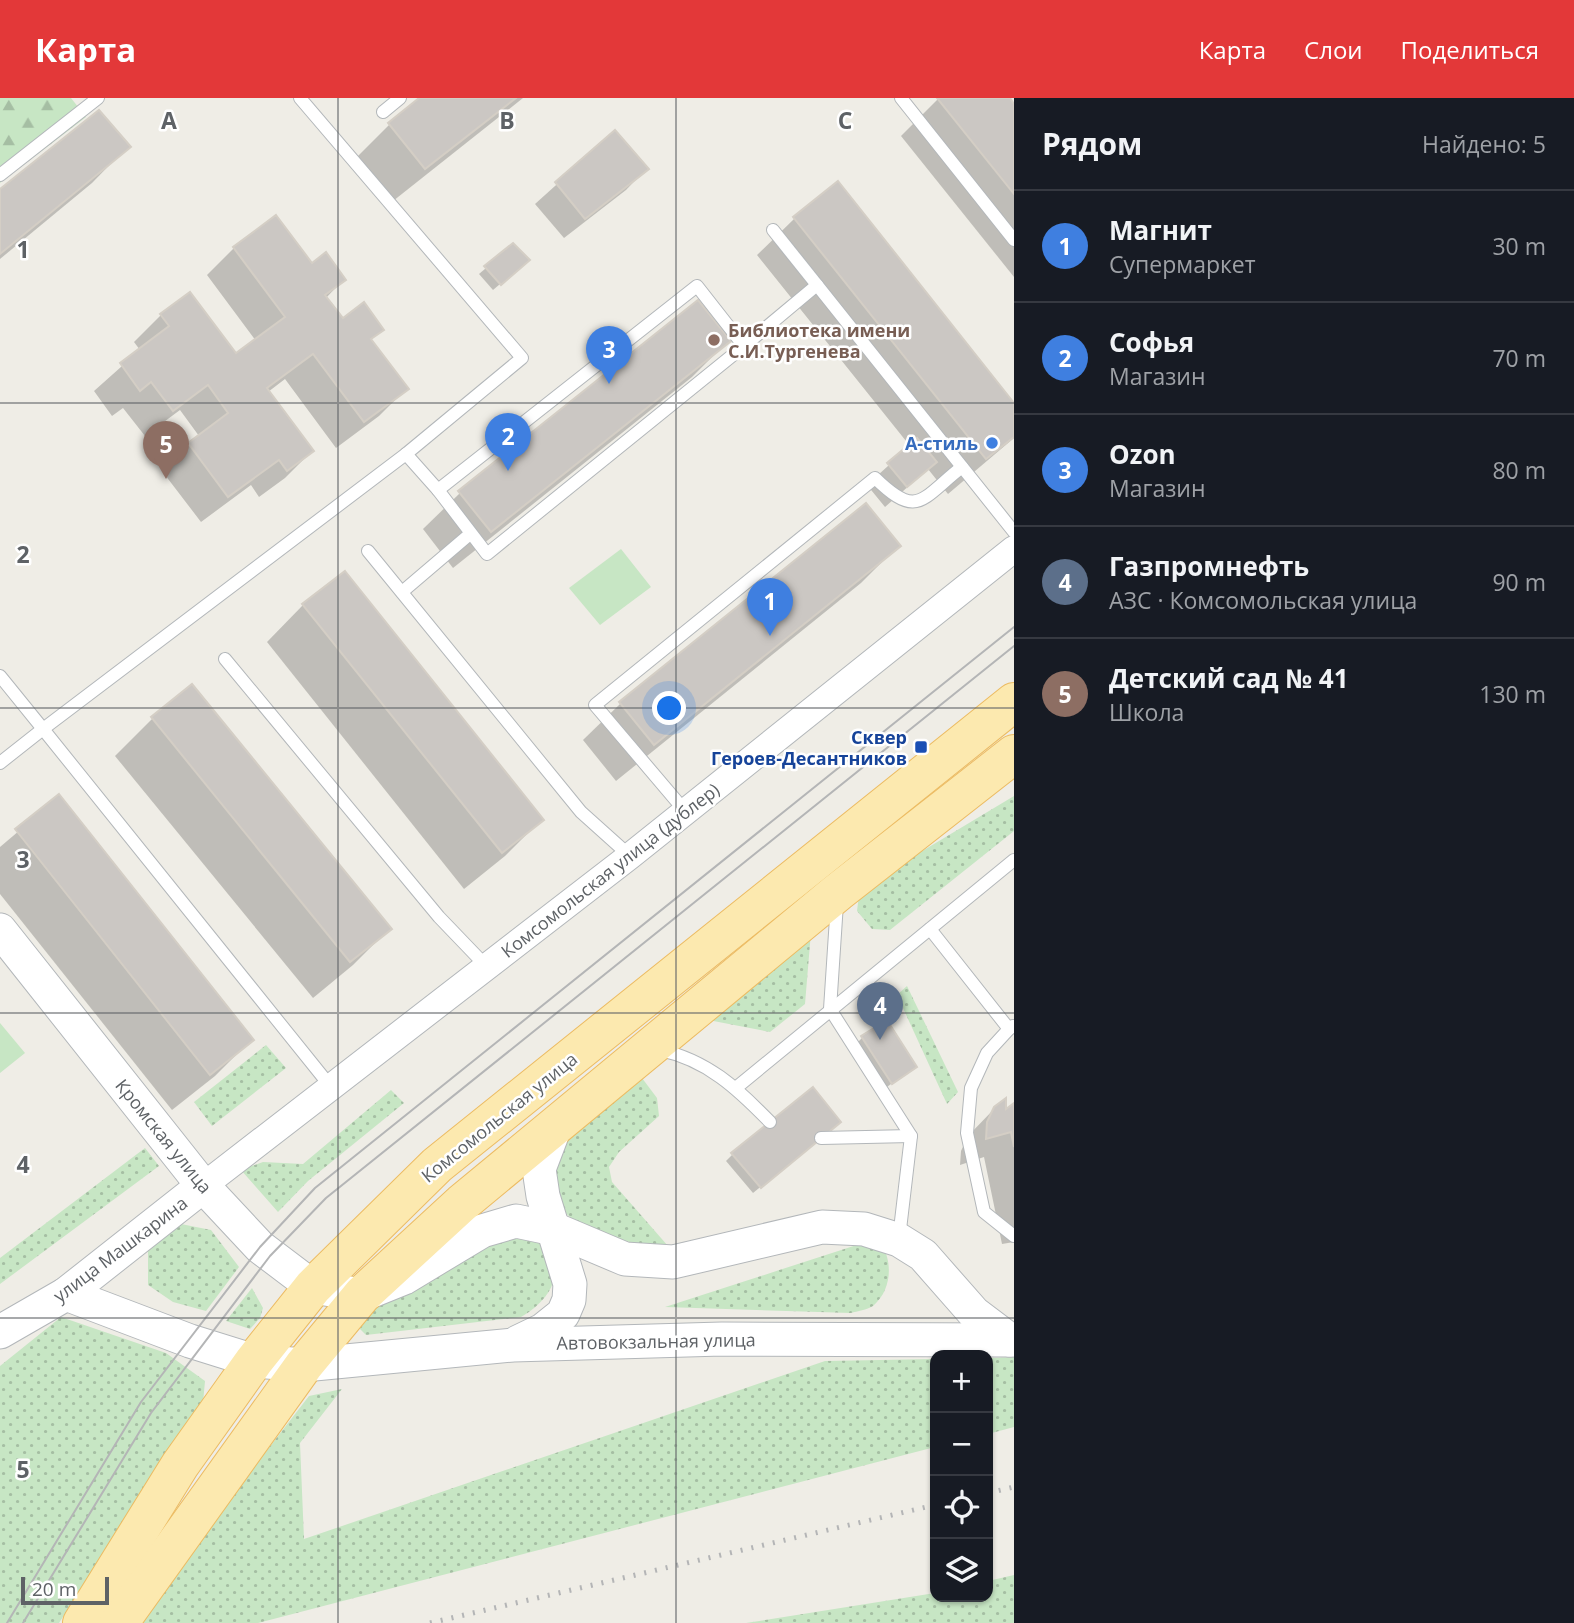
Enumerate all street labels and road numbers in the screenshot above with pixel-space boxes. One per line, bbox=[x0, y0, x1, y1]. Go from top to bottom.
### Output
street label: Комсомольская улица (дублер) bbox=[496, 777, 724, 963]
street label: Комсомольская улица bbox=[416, 1047, 582, 1187]
street label: Кромская улица bbox=[110, 1074, 218, 1198]
street label: улица Машкарина bbox=[48, 1191, 192, 1307]
street label: Автовокзальная улица bbox=[556, 1327, 756, 1355]

